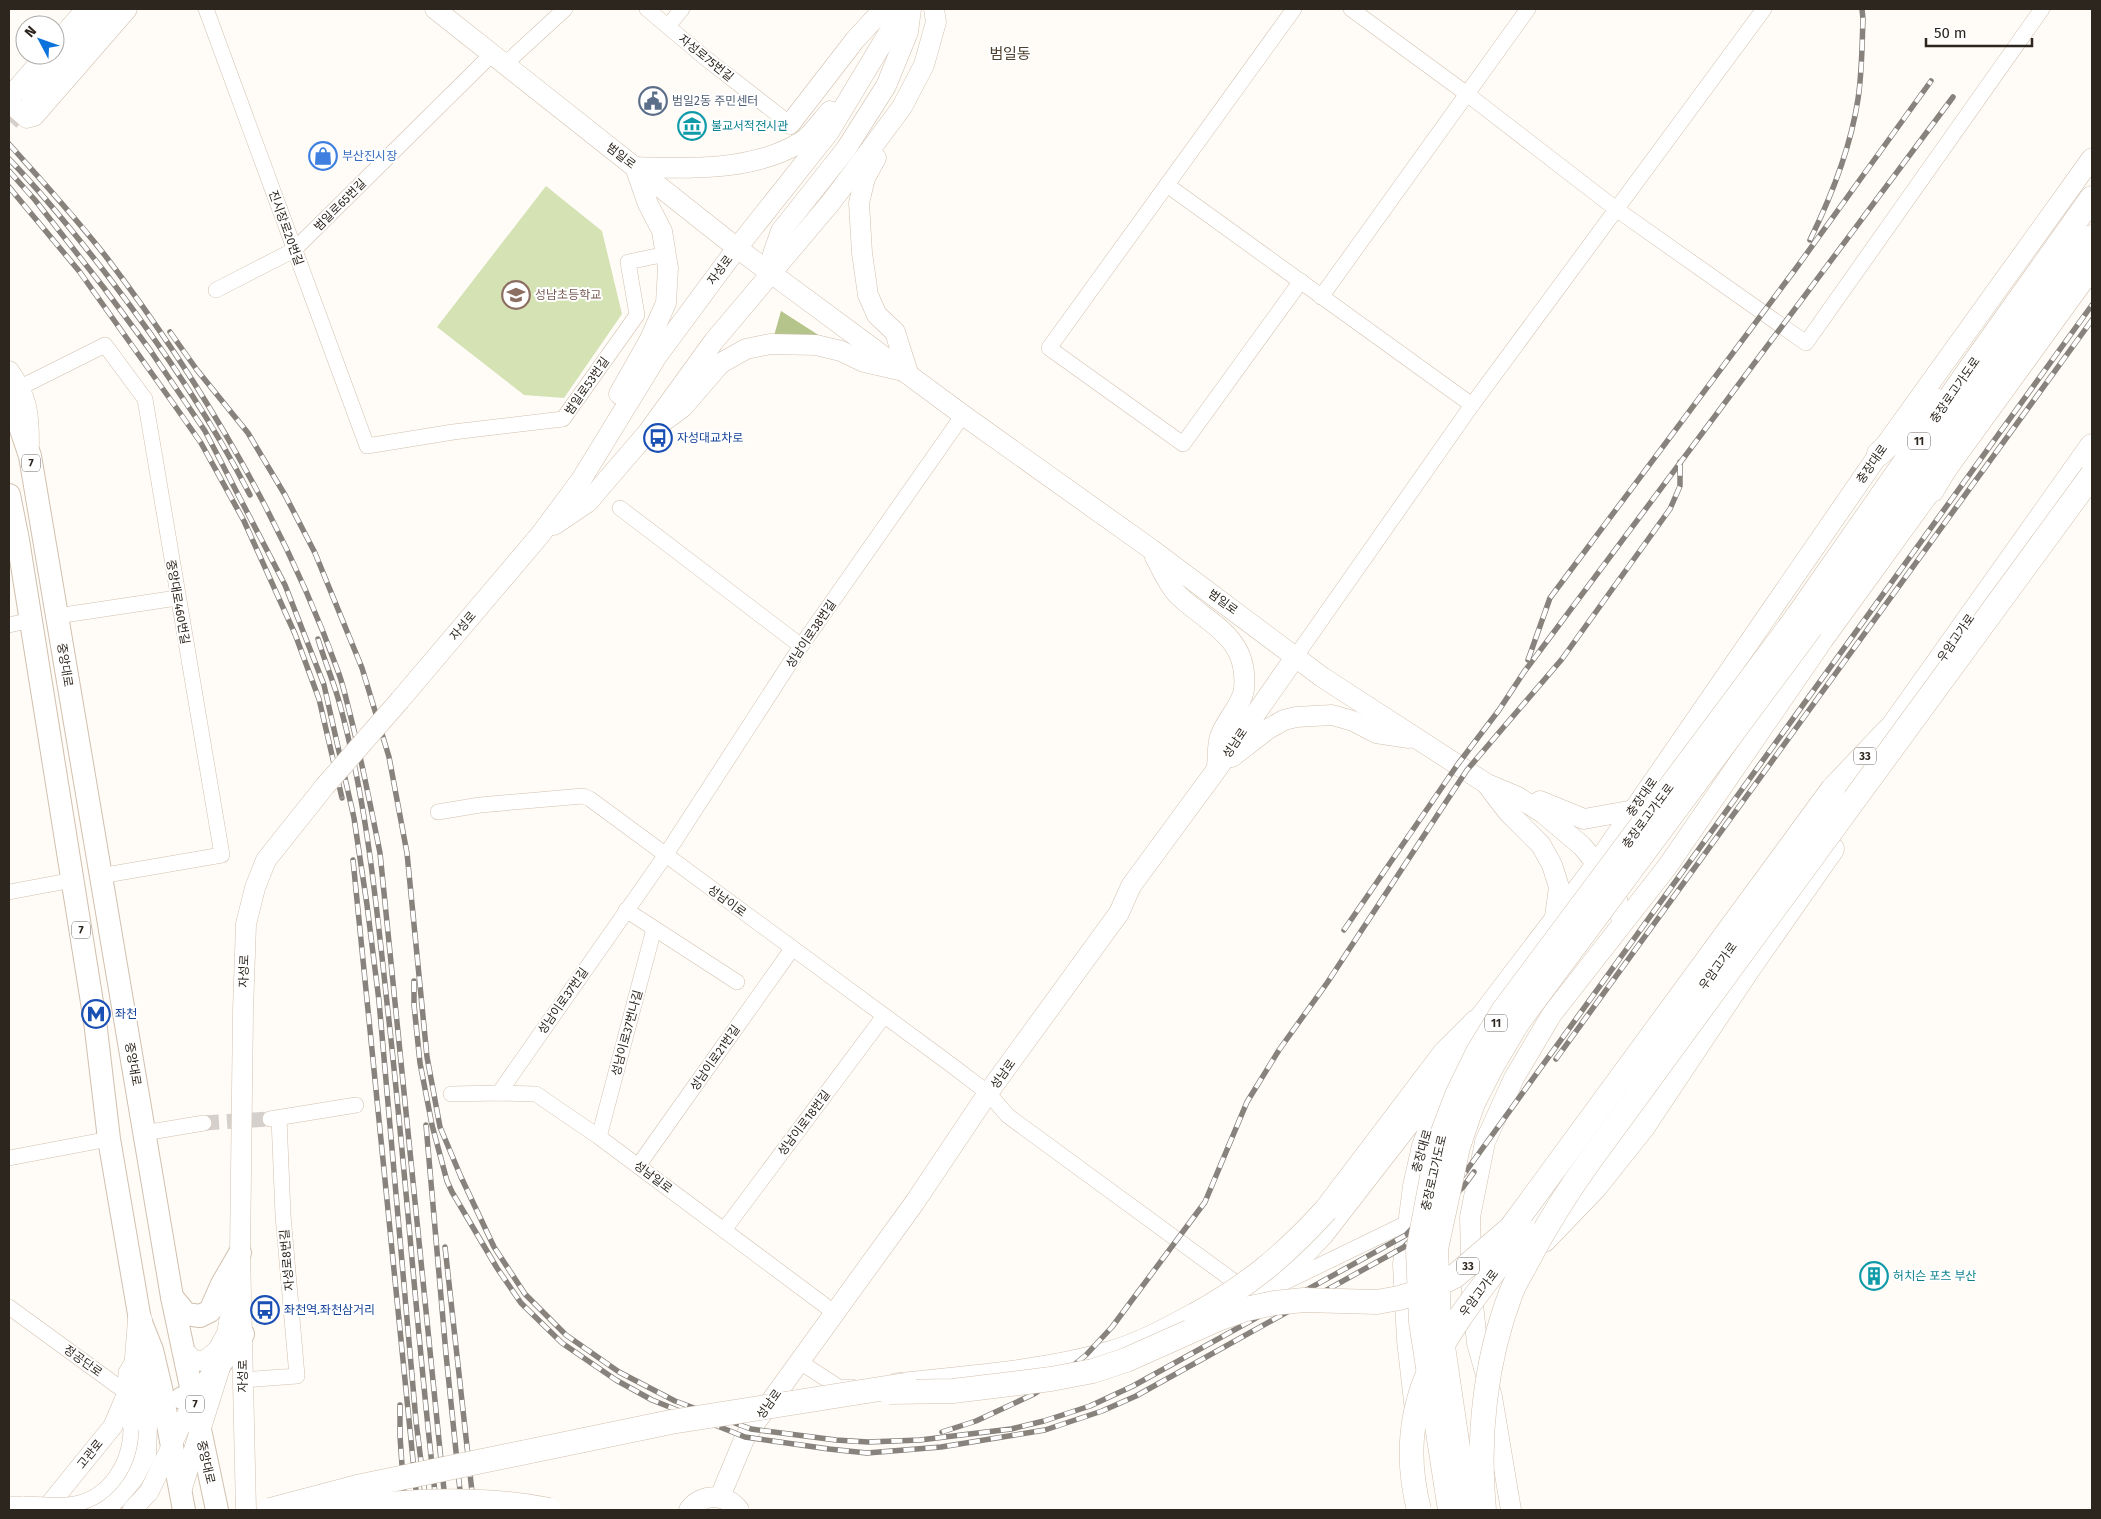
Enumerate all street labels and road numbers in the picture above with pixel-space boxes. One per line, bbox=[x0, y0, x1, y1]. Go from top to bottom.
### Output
street label: 자성로75번길 bbox=[676, 32, 736, 84]
street label: 범일로 bbox=[604, 140, 638, 172]
street label: 범일로65번길 bbox=[311, 176, 369, 234]
street label: 진시장로20번길 bbox=[266, 189, 306, 267]
street label: 자성로 bbox=[704, 253, 736, 287]
street label: 범일로53번길 bbox=[562, 354, 612, 418]
street label: 충장로고가도로 bbox=[1927, 354, 1983, 426]
road number: 11 bbox=[1908, 432, 1930, 450]
street label: 충장대로 bbox=[1854, 442, 1890, 486]
road number: 7 bbox=[22, 454, 40, 472]
street label: 중앙대로460번길 bbox=[164, 559, 192, 645]
street label: 범일로 bbox=[1205, 587, 1241, 617]
street label: 성남이로38번길 bbox=[783, 597, 839, 671]
street label: 자성로 bbox=[447, 609, 479, 643]
street label: 우암고가로 bbox=[1934, 611, 1978, 665]
street label: 중앙대로 bbox=[55, 642, 75, 688]
street label: 성남로 bbox=[1220, 725, 1250, 761]
road number: 33 bbox=[1854, 748, 1876, 764]
street label: 충장대로 bbox=[1624, 775, 1660, 819]
street label: 충장로고가도로 bbox=[1619, 781, 1677, 851]
street label: 성남이로 bbox=[705, 882, 749, 920]
road number: 7 bbox=[72, 922, 90, 938]
street label: 우암고가로 bbox=[1696, 940, 1740, 992]
street label: 자성로 bbox=[236, 954, 252, 988]
street label: 성남이로37번길 bbox=[535, 965, 591, 1037]
street label: 성남이로37번나길 bbox=[609, 988, 645, 1078]
road number: 11 bbox=[1485, 1014, 1507, 1032]
street label: 성남이로21번길 bbox=[687, 1022, 743, 1094]
street label: 중앙대로 bbox=[122, 1041, 144, 1087]
street label: 성남로 bbox=[988, 1056, 1018, 1092]
street label: 성남이로18번길 bbox=[775, 1088, 833, 1158]
street label: 충장대로 bbox=[1409, 1128, 1435, 1174]
street label: 충장로고가도로 bbox=[1418, 1134, 1450, 1212]
street label: 성남일로 bbox=[631, 1158, 675, 1196]
street label: 자성로8번길 bbox=[277, 1229, 297, 1291]
road number: 33 bbox=[1457, 1258, 1479, 1274]
street label: 우암고가로 bbox=[1457, 1267, 1501, 1319]
street label: 정공단로 bbox=[61, 1342, 105, 1380]
street label: 자성로 bbox=[236, 1359, 250, 1393]
street label: 성남로 bbox=[754, 1386, 784, 1422]
road number: 7 bbox=[186, 1396, 204, 1412]
street label: 고관로 bbox=[74, 1437, 106, 1471]
street label: 중앙대로 bbox=[194, 1439, 218, 1485]

